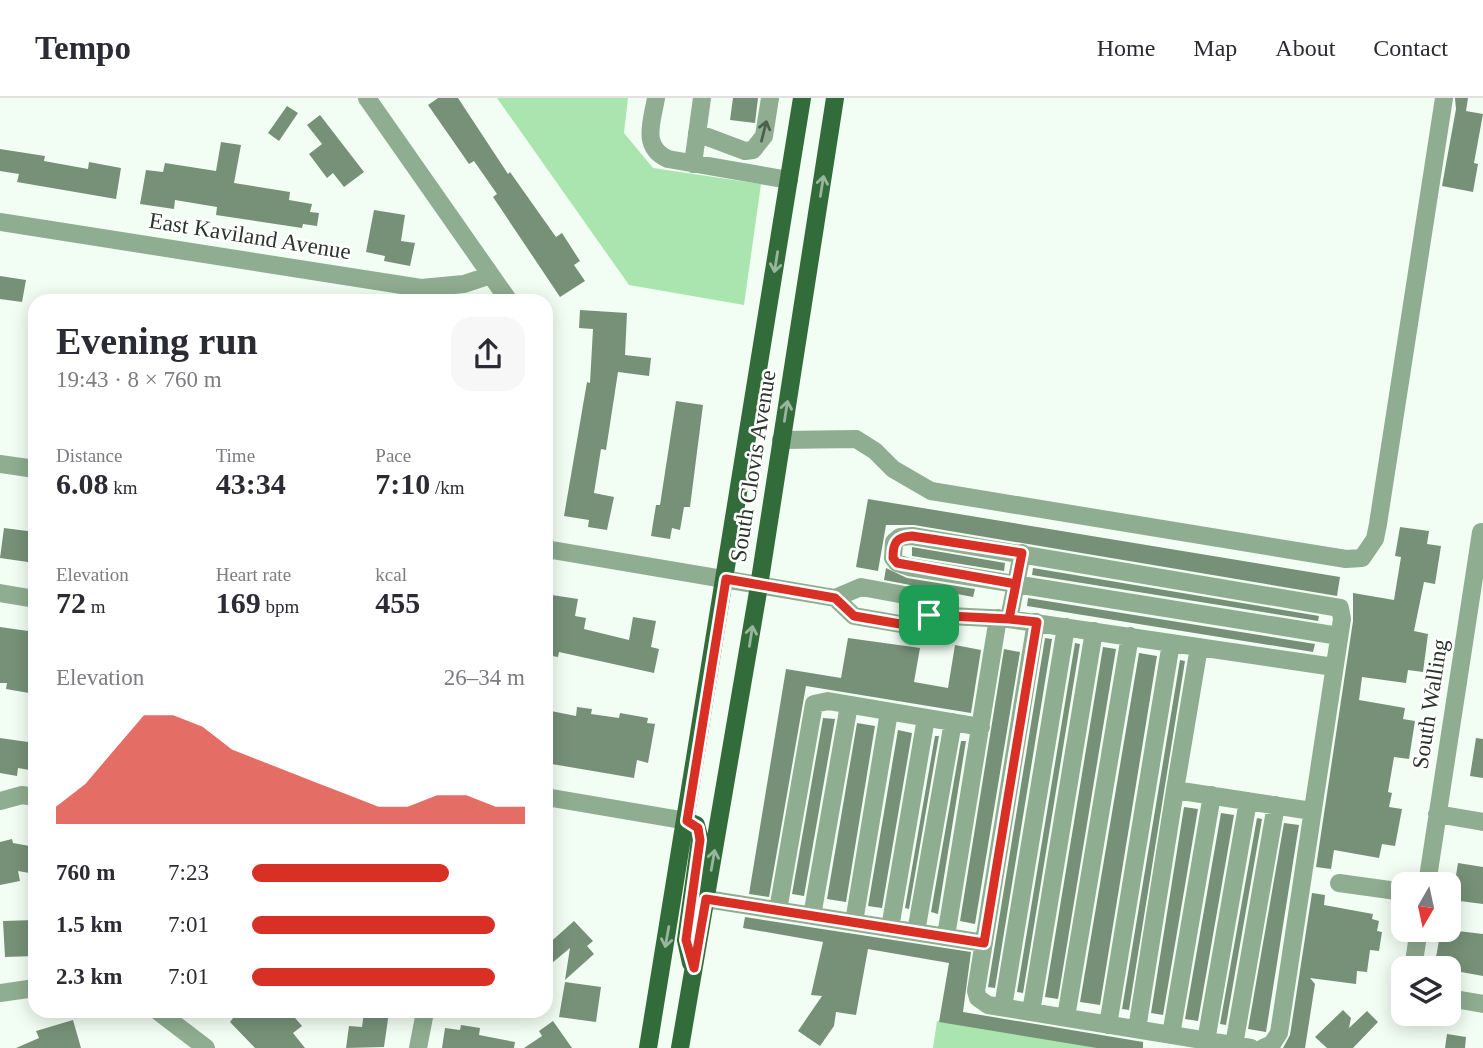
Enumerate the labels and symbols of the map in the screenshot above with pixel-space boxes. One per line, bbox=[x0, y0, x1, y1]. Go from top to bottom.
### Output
one-way arrow bbox=[758, 120, 771, 142]
one-way arrow bbox=[815, 175, 828, 198]
street label: East Kaviland Avenue bbox=[147, 208, 353, 264]
one-way arrow bbox=[769, 250, 782, 273]
street label: South Clovis Avenue bbox=[725, 368, 781, 564]
one-way arrow bbox=[780, 400, 793, 423]
pin bbox=[899, 585, 959, 645]
one-way arrow bbox=[745, 625, 758, 648]
street label: South Walling bbox=[1407, 637, 1453, 771]
one-way arrow bbox=[707, 849, 720, 872]
north arrow bbox=[1391, 872, 1461, 942]
one-way arrow bbox=[660, 925, 673, 948]

